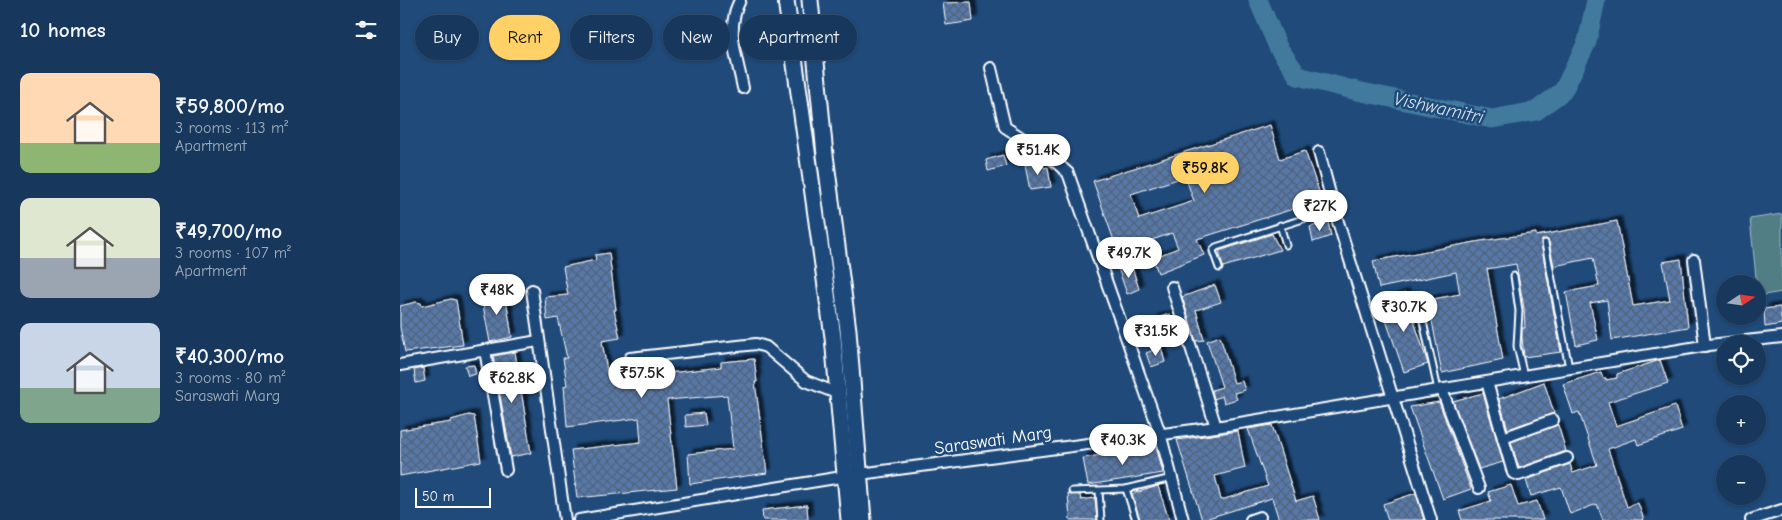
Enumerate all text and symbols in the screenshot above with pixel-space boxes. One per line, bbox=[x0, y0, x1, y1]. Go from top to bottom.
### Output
chip: Buy bbox=[415, 15, 479, 60]
chip: Rent bbox=[489, 15, 560, 60]
chip: Filters bbox=[570, 15, 653, 60]
chip: New bbox=[663, 15, 730, 60]
chip: Apartment bbox=[740, 15, 857, 60]
icon: filters bbox=[352, 16, 380, 44]
text: 10 homes bbox=[20, 18, 106, 42]
water label: Vishwamitri bbox=[1392, 88, 1486, 128]
icon: home bbox=[60, 93, 120, 153]
text: ₹59,800/mo bbox=[175, 94, 285, 118]
text: 3 rooms · 113 m² bbox=[175, 119, 288, 137]
pin: ₹51.4K bbox=[997, 134, 1079, 176]
text: Apartment bbox=[175, 137, 247, 155]
text: ₹51.4K bbox=[1016, 141, 1060, 159]
pin: ₹59.8K bbox=[1164, 152, 1246, 194]
text: ₹59.8K bbox=[1182, 159, 1228, 177]
pin: ₹27K bbox=[1290, 190, 1350, 232]
text: ₹27K bbox=[1303, 197, 1337, 215]
icon: home bbox=[60, 218, 120, 278]
text: ₹49,700/mo bbox=[175, 219, 282, 243]
pin: ₹49.7K bbox=[1088, 236, 1170, 279]
text: 3 rooms · 107 m² bbox=[175, 244, 291, 262]
text: ₹49.7K bbox=[1107, 244, 1151, 262]
text: Apartment bbox=[175, 262, 247, 280]
pin: ₹48K bbox=[467, 274, 527, 316]
north arrow bbox=[1716, 275, 1766, 325]
map controls bbox=[1716, 275, 1766, 505]
text: ₹48K bbox=[480, 281, 514, 299]
pin: ₹30.7K bbox=[1363, 290, 1445, 333]
text: ₹30.7K bbox=[1381, 298, 1427, 316]
pin: ₹31.5K bbox=[1115, 314, 1197, 357]
text: ₹31.5K bbox=[1134, 322, 1178, 340]
button: locate bbox=[1716, 335, 1766, 385]
icon: home bbox=[60, 343, 120, 403]
text: ₹40,300/mo bbox=[175, 344, 284, 368]
pin: ₹57.5K bbox=[601, 356, 683, 399]
pin: ₹62.8K bbox=[471, 362, 553, 404]
text: ₹57.5K bbox=[619, 364, 665, 382]
text: 3 rooms · 80 m² bbox=[175, 369, 285, 387]
text: ₹62.8K bbox=[489, 369, 535, 387]
text: Saraswati Marg bbox=[175, 387, 280, 405]
button: + bbox=[1716, 395, 1766, 445]
street label: Saraswati Marg bbox=[933, 422, 1053, 459]
pin: ₹40.3K bbox=[1082, 424, 1164, 466]
text: ₹40.3K bbox=[1100, 431, 1146, 449]
button: − bbox=[1716, 455, 1766, 505]
scale bar bbox=[415, 485, 491, 508]
text: 50 m bbox=[422, 488, 454, 505]

